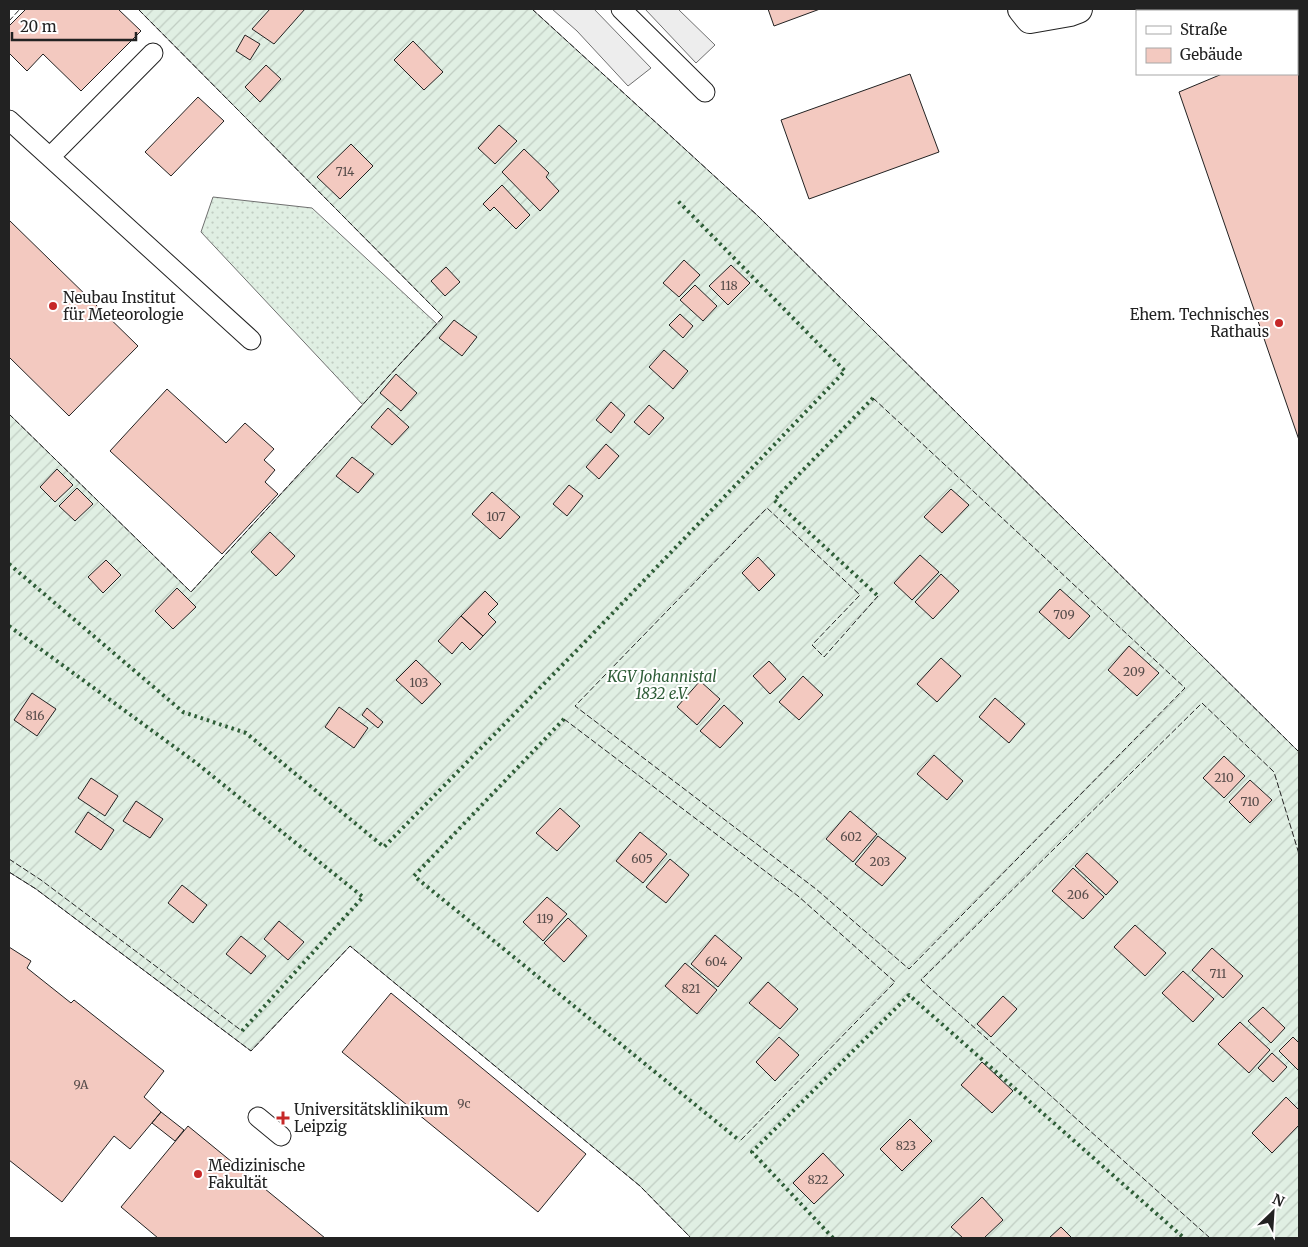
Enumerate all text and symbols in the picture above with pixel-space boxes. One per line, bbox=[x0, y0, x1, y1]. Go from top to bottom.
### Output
scale bar bbox=[12, 10, 136, 42]
legend bbox=[1136, 10, 1298, 75]
text: 20 m bbox=[20, 17, 57, 36]
text: Straße bbox=[1180, 20, 1227, 39]
text: Gebäude bbox=[1180, 45, 1243, 64]
house number: 714 bbox=[336, 164, 355, 179]
house number: 118 bbox=[720, 278, 738, 293]
place label: Neubau Institut für Meteorologie bbox=[63, 288, 184, 324]
marker: Neubau Institut für Meteorologie bbox=[47, 300, 59, 312]
place label: Ehem. Technisches Rathaus bbox=[1130, 305, 1269, 341]
marker: Ehem. Technisches Rathaus bbox=[1273, 317, 1285, 329]
house number: 107 bbox=[486, 509, 506, 524]
house number: 709 bbox=[1053, 607, 1075, 622]
house number: 209 bbox=[1123, 664, 1145, 679]
park label: KGV Johannistal 1832 e.V. bbox=[606, 667, 717, 703]
house number: 103 bbox=[410, 675, 429, 690]
house number: 816 bbox=[26, 708, 45, 723]
house number: 210 bbox=[1214, 770, 1234, 785]
house number: 710 bbox=[1240, 794, 1260, 809]
house number: 602 bbox=[840, 829, 862, 844]
house number: 605 bbox=[631, 851, 653, 866]
house number: 203 bbox=[870, 854, 891, 869]
house number: 206 bbox=[1067, 887, 1089, 902]
house number: 119 bbox=[536, 911, 554, 926]
house number: 604 bbox=[705, 954, 728, 969]
house number: 711 bbox=[1209, 966, 1227, 981]
house number: 821 bbox=[681, 981, 701, 996]
house number: 9A bbox=[73, 1077, 89, 1092]
house number: 9c bbox=[457, 1096, 471, 1111]
place label: Universitätsklinikum Leipzig bbox=[294, 1100, 449, 1136]
marker: Universitätsklinikum Leipzig bbox=[276, 1111, 290, 1125]
house number: 823 bbox=[896, 1138, 916, 1153]
place label: Medizinische Fakultät bbox=[208, 1156, 305, 1192]
marker: Medizinische Fakultät bbox=[192, 1168, 204, 1180]
house number: 822 bbox=[808, 1172, 828, 1187]
north arrow bbox=[1248, 1187, 1298, 1237]
text: N bbox=[1270, 1190, 1287, 1211]

